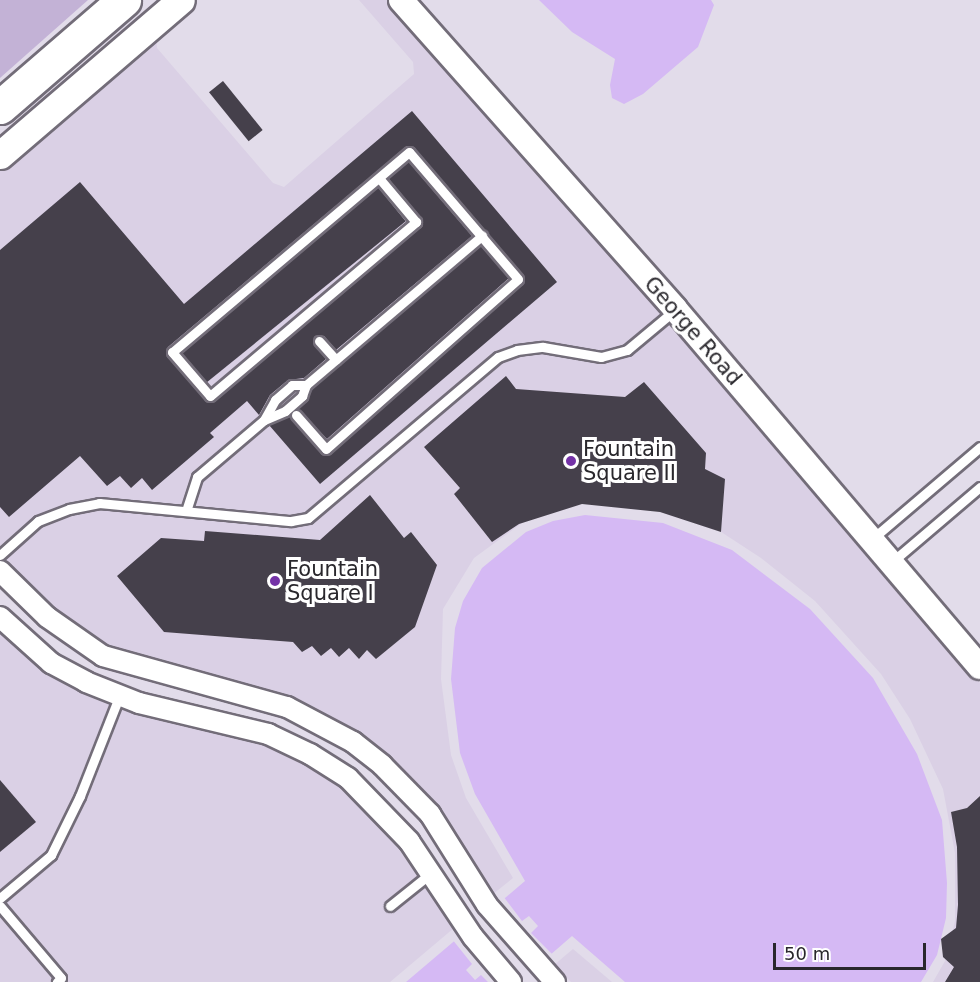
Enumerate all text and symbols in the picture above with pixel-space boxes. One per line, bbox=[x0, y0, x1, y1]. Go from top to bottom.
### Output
street label: George Road bbox=[639, 271, 747, 391]
place label: Fountain Square II bbox=[583, 436, 676, 486]
marker: Fountain Square II bbox=[564, 454, 578, 468]
place label: Fountain Square I bbox=[287, 556, 378, 606]
marker: Fountain Square I bbox=[268, 574, 282, 588]
scale bar bbox=[776, 931, 929, 969]
text: 50 m bbox=[784, 943, 830, 964]

